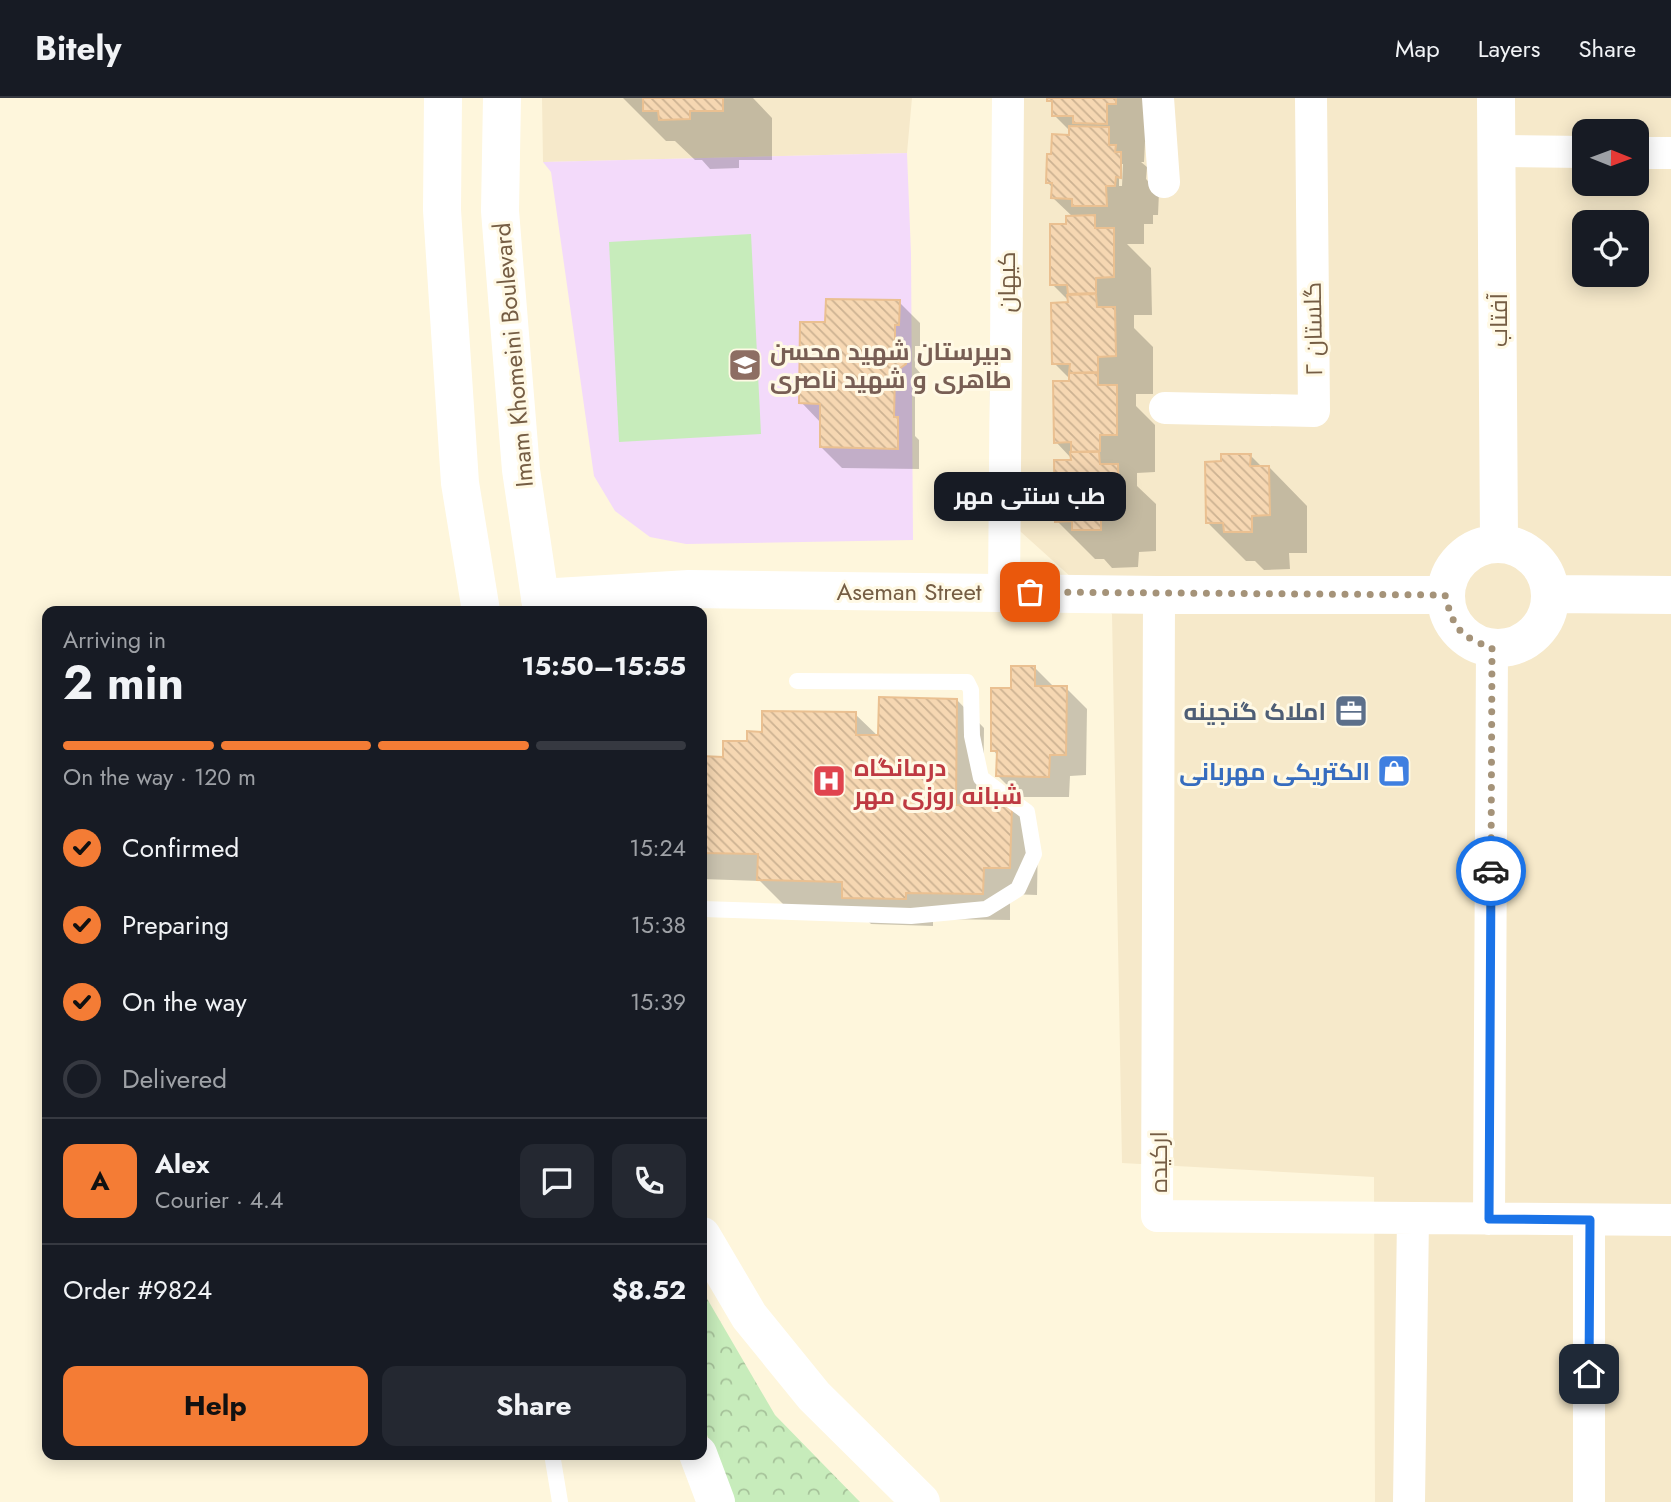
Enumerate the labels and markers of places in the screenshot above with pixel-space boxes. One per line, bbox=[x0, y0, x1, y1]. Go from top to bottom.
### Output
place label: دبیرستان شهید محسن طاهری و شهید ناصری bbox=[770, 334, 1012, 397]
school or university icon: دبیرستان شهید محسن طاهری و شهید ناصری bbox=[726, 346, 764, 384]
callout: طب سنتی مهر bbox=[934, 473, 1126, 522]
pin bbox=[1000, 562, 1060, 622]
office icon: املاک گنجینه bbox=[1332, 692, 1370, 730]
place label: املاک گنجینه bbox=[1183, 694, 1326, 729]
place label: درمانگاه شبانه روزی مهر bbox=[853, 750, 1022, 813]
shop icon: الکتریکی مهربانی bbox=[1375, 752, 1413, 790]
place label: الکتریکی مهربانی bbox=[1179, 754, 1370, 789]
hospital icon: درمانگاه شبانه روزی مهر bbox=[810, 762, 848, 800]
pin bbox=[1559, 1344, 1619, 1404]

